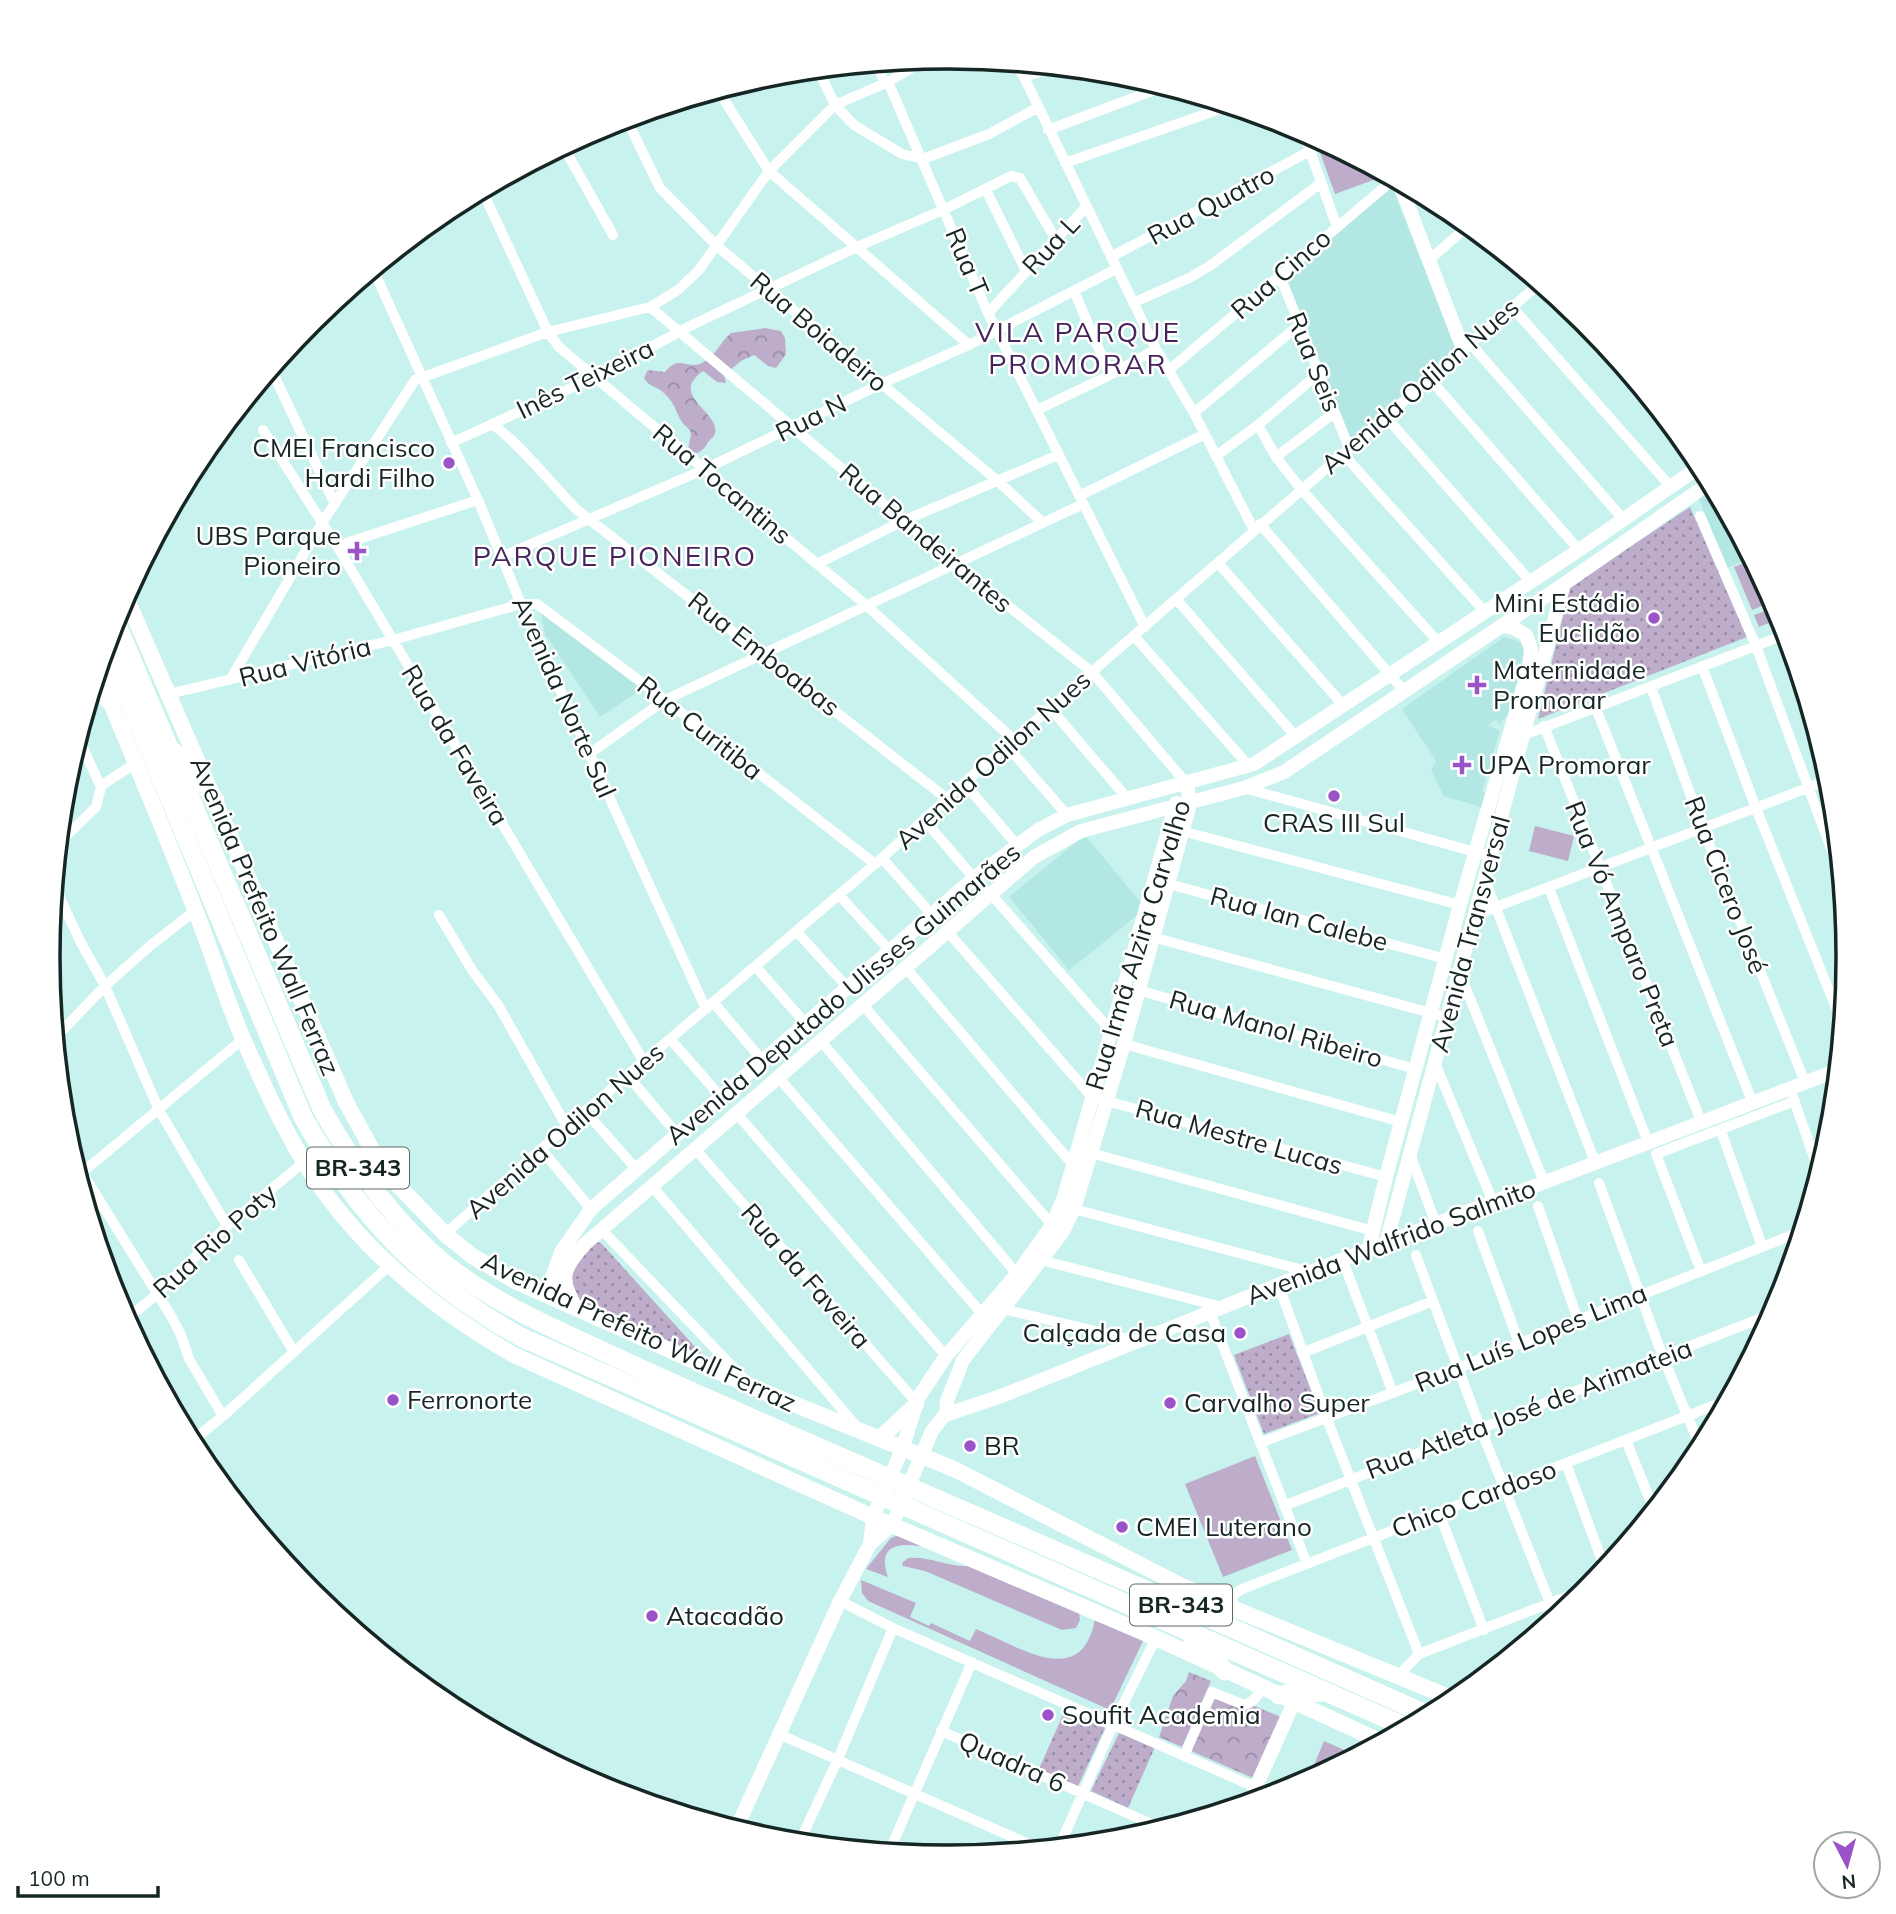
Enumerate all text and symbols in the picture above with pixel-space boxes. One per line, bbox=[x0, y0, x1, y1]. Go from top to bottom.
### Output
street label: Rua Quatro bbox=[1142, 157, 1280, 252]
street label: Rua L bbox=[1015, 208, 1086, 281]
street label: Rua Cinco bbox=[1224, 221, 1338, 326]
street label: Rua T bbox=[938, 223, 997, 301]
street label: Rua Boiadeiro bbox=[744, 264, 895, 399]
street label: Avenida Odilon Nues bbox=[1314, 291, 1526, 481]
street label: Rua Seis bbox=[1280, 307, 1349, 417]
district label: VILA PARQUE PROMORAR bbox=[975, 314, 1181, 381]
street label: Inês Teixeira bbox=[511, 331, 659, 426]
street label: Rua N bbox=[770, 386, 852, 449]
street label: Rua Tocantins bbox=[646, 416, 798, 551]
place label: CMEI Francisco Hardi Filho bbox=[252, 431, 435, 494]
marker: CMEI Francisco Hardi Filho bbox=[441, 455, 457, 471]
street label: Rua Bandeirantes bbox=[833, 456, 1020, 620]
place label: UBS Parque Pioneiro bbox=[195, 519, 341, 582]
district label: PARQUE PIONEIRO bbox=[473, 538, 757, 573]
marker: UBS Parque Pioneiro bbox=[347, 541, 367, 561]
street label: Rua Emboabas bbox=[682, 584, 847, 723]
place label: Mini Estádio Euclidão bbox=[1494, 586, 1640, 649]
street label: Avenida Norte Sul bbox=[505, 591, 624, 803]
marker: Mini Estádio Euclidão bbox=[1646, 610, 1662, 626]
street label: Rua Vitória bbox=[236, 629, 374, 694]
place label: Maternidade Promorar bbox=[1493, 653, 1646, 716]
street label: Rua da Faveira bbox=[394, 658, 516, 831]
street label: Avenida Odilon Nues bbox=[888, 663, 1097, 856]
street label: Rua Curitiba bbox=[631, 668, 770, 787]
marker: Maternidade Promorar bbox=[1467, 675, 1487, 695]
place label: UPA Promorar bbox=[1478, 748, 1651, 781]
street label: Avenida Prefeito Wall Ferraz bbox=[183, 751, 348, 1080]
marker: UPA Promorar bbox=[1452, 755, 1472, 775]
marker: CRAS III Sul bbox=[1326, 788, 1342, 804]
street label: Rua Cicero José bbox=[1677, 791, 1775, 978]
street label: Rua Irmã Alzira Carvalho bbox=[1078, 796, 1197, 1094]
street label: Rua Vó Amparo Preta bbox=[1558, 796, 1687, 1052]
place label: CRAS III Sul bbox=[1263, 806, 1405, 839]
street label: Avenida Transversal bbox=[1422, 812, 1517, 1056]
street label: Avenida Deputado Ulisses Guimarães bbox=[658, 835, 1027, 1152]
street label: Rua Ian Calebe bbox=[1207, 879, 1392, 958]
street label: Rua Manol Ribeiro bbox=[1166, 982, 1387, 1075]
street label: Avenida Odilon Nues bbox=[459, 1036, 671, 1226]
street label: Rua Mestre Lucas bbox=[1132, 1091, 1347, 1182]
road number: BR-343 bbox=[307, 1148, 409, 1188]
street label: Avenida Walfrido Salmito bbox=[1241, 1171, 1540, 1312]
street label: Rua Rio Poty bbox=[146, 1176, 284, 1305]
street label: Rua da Faveira bbox=[734, 1196, 878, 1355]
street label: Avenida Prefeito Wall Ferraz bbox=[477, 1244, 802, 1419]
street label: Rua Luís Lopes Lima bbox=[1410, 1276, 1652, 1399]
place label: Calçada de Casa bbox=[1023, 1316, 1226, 1349]
marker: Calçada de Casa bbox=[1232, 1325, 1248, 1341]
street label: Rua Atleta José de Arimateia bbox=[1361, 1331, 1697, 1486]
place label: Ferronorte bbox=[407, 1383, 532, 1416]
place label: Carvalho Super bbox=[1184, 1386, 1370, 1419]
marker: Ferronorte bbox=[385, 1392, 401, 1408]
marker: Carvalho Super bbox=[1162, 1395, 1178, 1411]
place label: BR bbox=[984, 1429, 1020, 1462]
marker: BR bbox=[962, 1438, 978, 1454]
street label: Chico Cardoso bbox=[1387, 1452, 1561, 1545]
place label: CMEI Luterano bbox=[1136, 1510, 1312, 1543]
marker: CMEI Luterano bbox=[1114, 1519, 1130, 1535]
road number: BR-343 bbox=[1130, 1584, 1232, 1625]
place label: Atacadão bbox=[666, 1599, 784, 1632]
marker: Atacadão bbox=[644, 1608, 660, 1624]
place label: Soufit Academia bbox=[1062, 1698, 1261, 1731]
marker: Soufit Academia bbox=[1040, 1707, 1056, 1723]
street label: Quadra 6 bbox=[954, 1723, 1071, 1800]
north arrow bbox=[1812, 1830, 1882, 1900]
scale bar bbox=[18, 1854, 158, 1898]
text: 100 m bbox=[28, 1865, 90, 1891]
text: N bbox=[1840, 1869, 1857, 1895]

